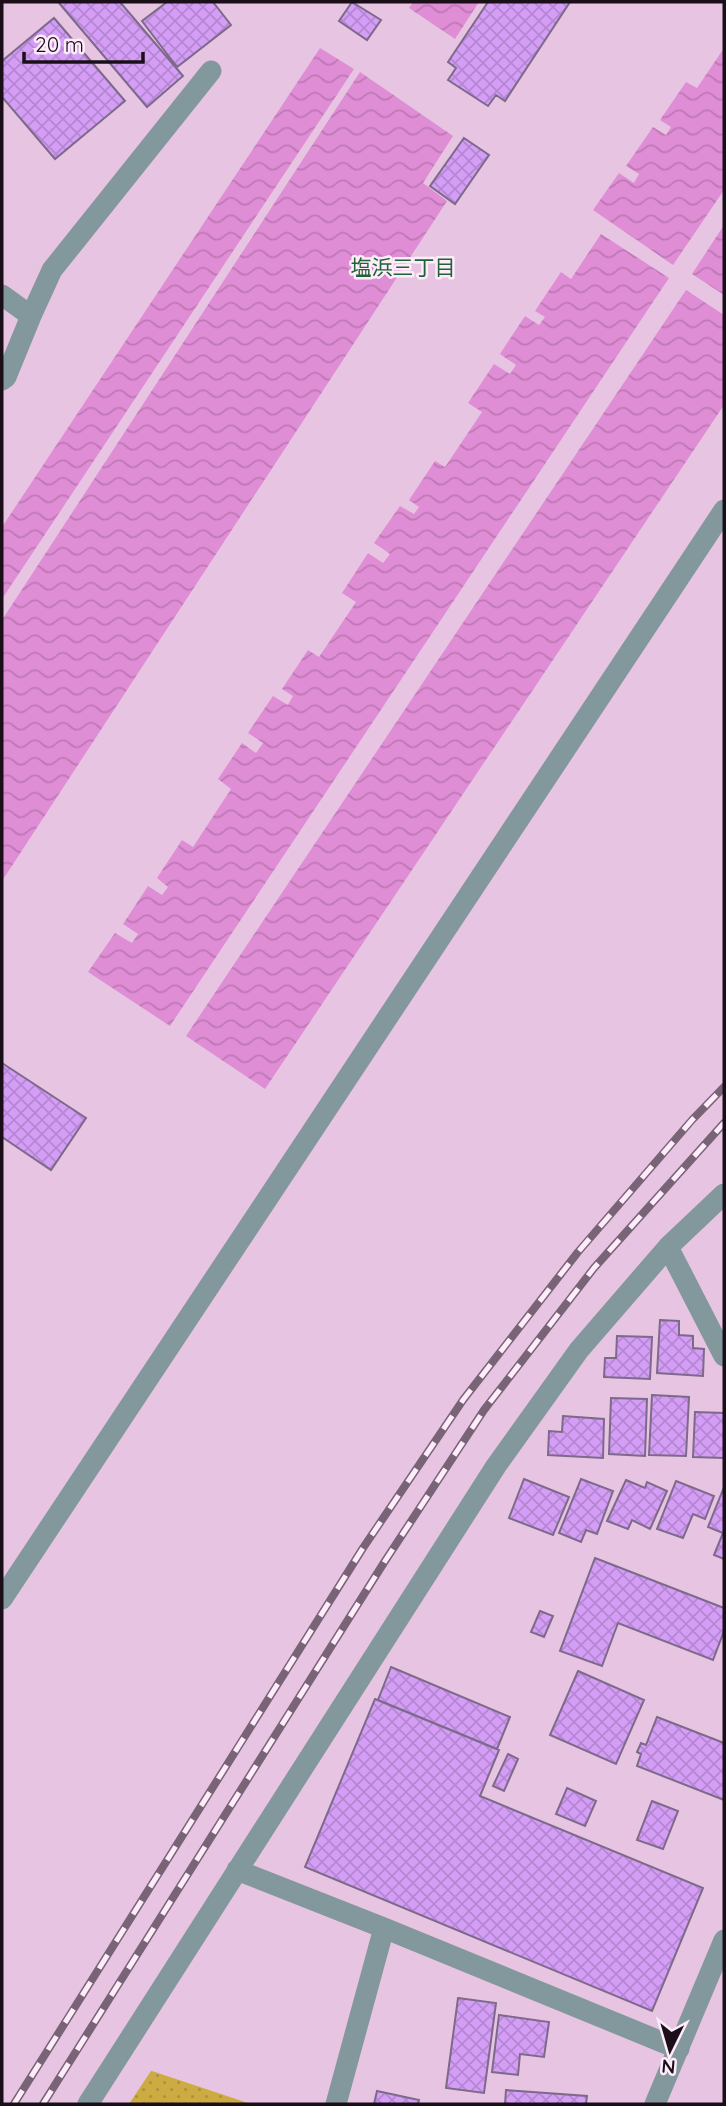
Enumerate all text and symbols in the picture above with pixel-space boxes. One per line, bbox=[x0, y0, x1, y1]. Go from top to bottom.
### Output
scale bar bbox=[24, 21, 144, 65]
text: 20 m bbox=[35, 31, 84, 57]
district label: 塩浜三丁目 bbox=[351, 254, 456, 280]
north arrow bbox=[635, 2015, 705, 2085]
text: N bbox=[661, 2054, 677, 2079]

